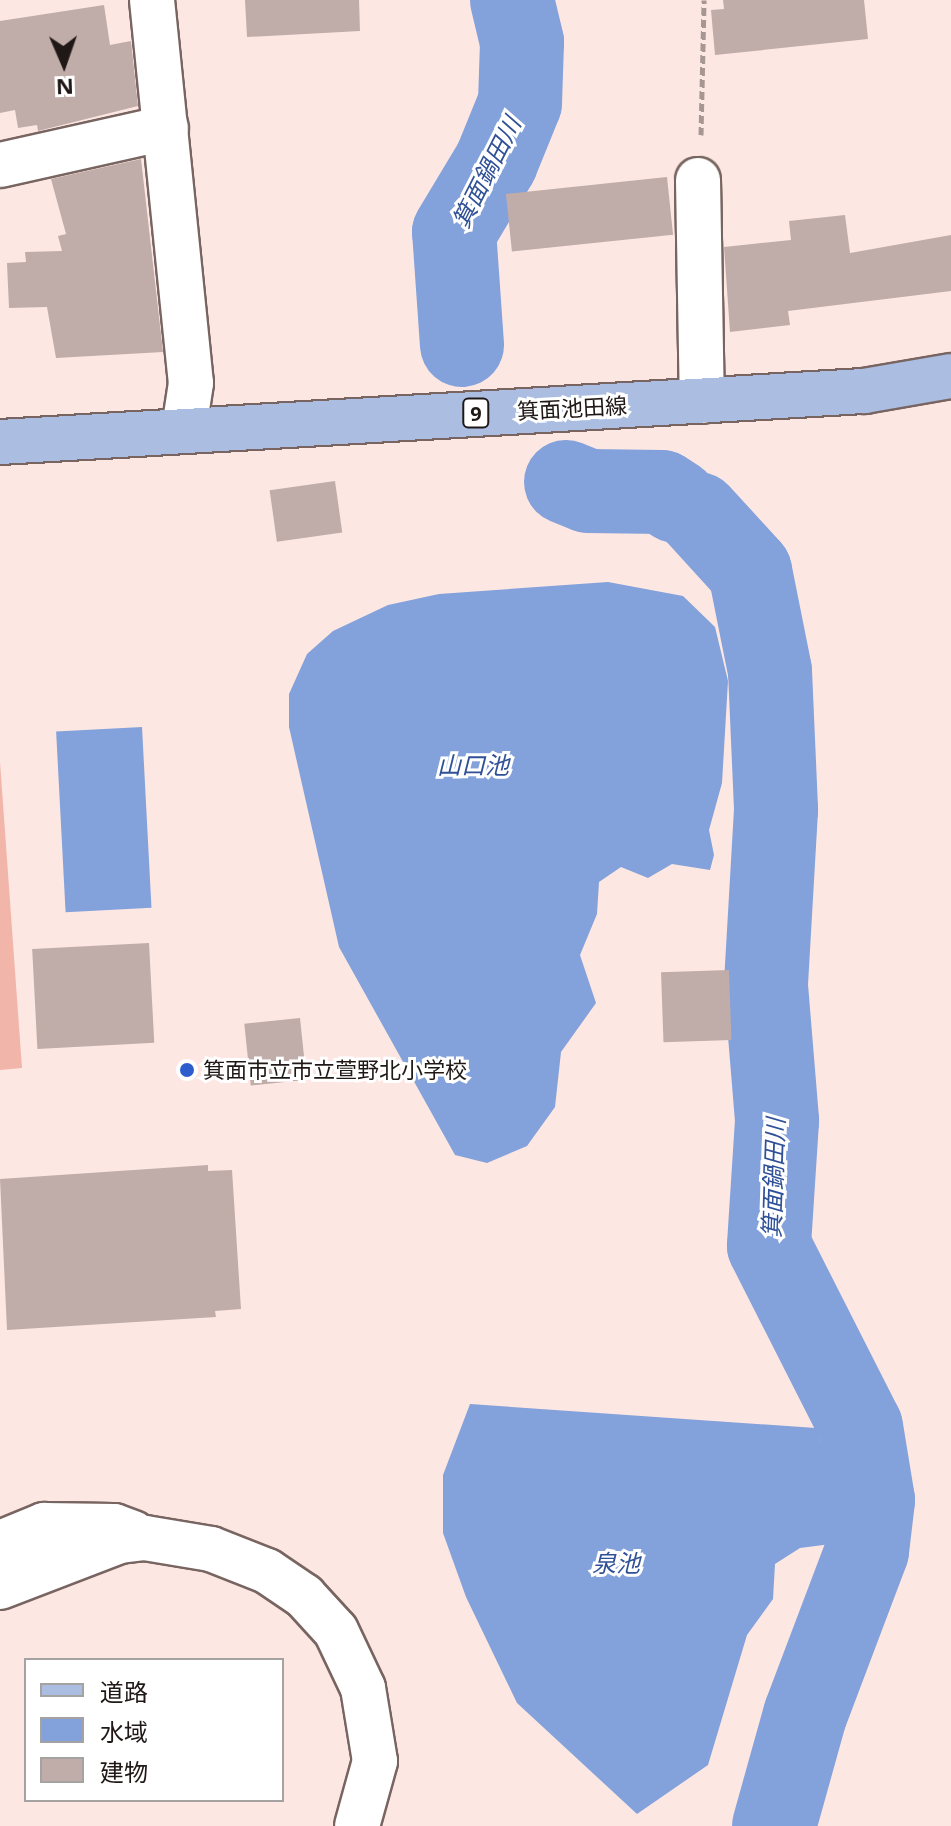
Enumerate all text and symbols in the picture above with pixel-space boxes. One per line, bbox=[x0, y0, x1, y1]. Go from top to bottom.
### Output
north arrow bbox=[24, 24, 104, 104]
text: N bbox=[55, 73, 74, 103]
water label: 箕面鍋田川 bbox=[446, 112, 526, 232]
street label: 箕面池田線 bbox=[516, 392, 628, 424]
road number: 9 bbox=[462, 397, 490, 429]
water label: 山口池 bbox=[437, 751, 509, 779]
place label: 箕面市立市立萱野北小学校 bbox=[203, 1057, 467, 1083]
marker: 箕面市立市立萱野北小学校 bbox=[178, 1061, 196, 1079]
water label: 箕面鍋田川 bbox=[757, 1118, 789, 1238]
water label: 泉池 bbox=[592, 1549, 640, 1577]
legend bbox=[24, 1658, 284, 1802]
text: 道路 bbox=[100, 1675, 148, 1708]
text: 水域 bbox=[100, 1715, 148, 1748]
text: 建物 bbox=[100, 1755, 148, 1788]

